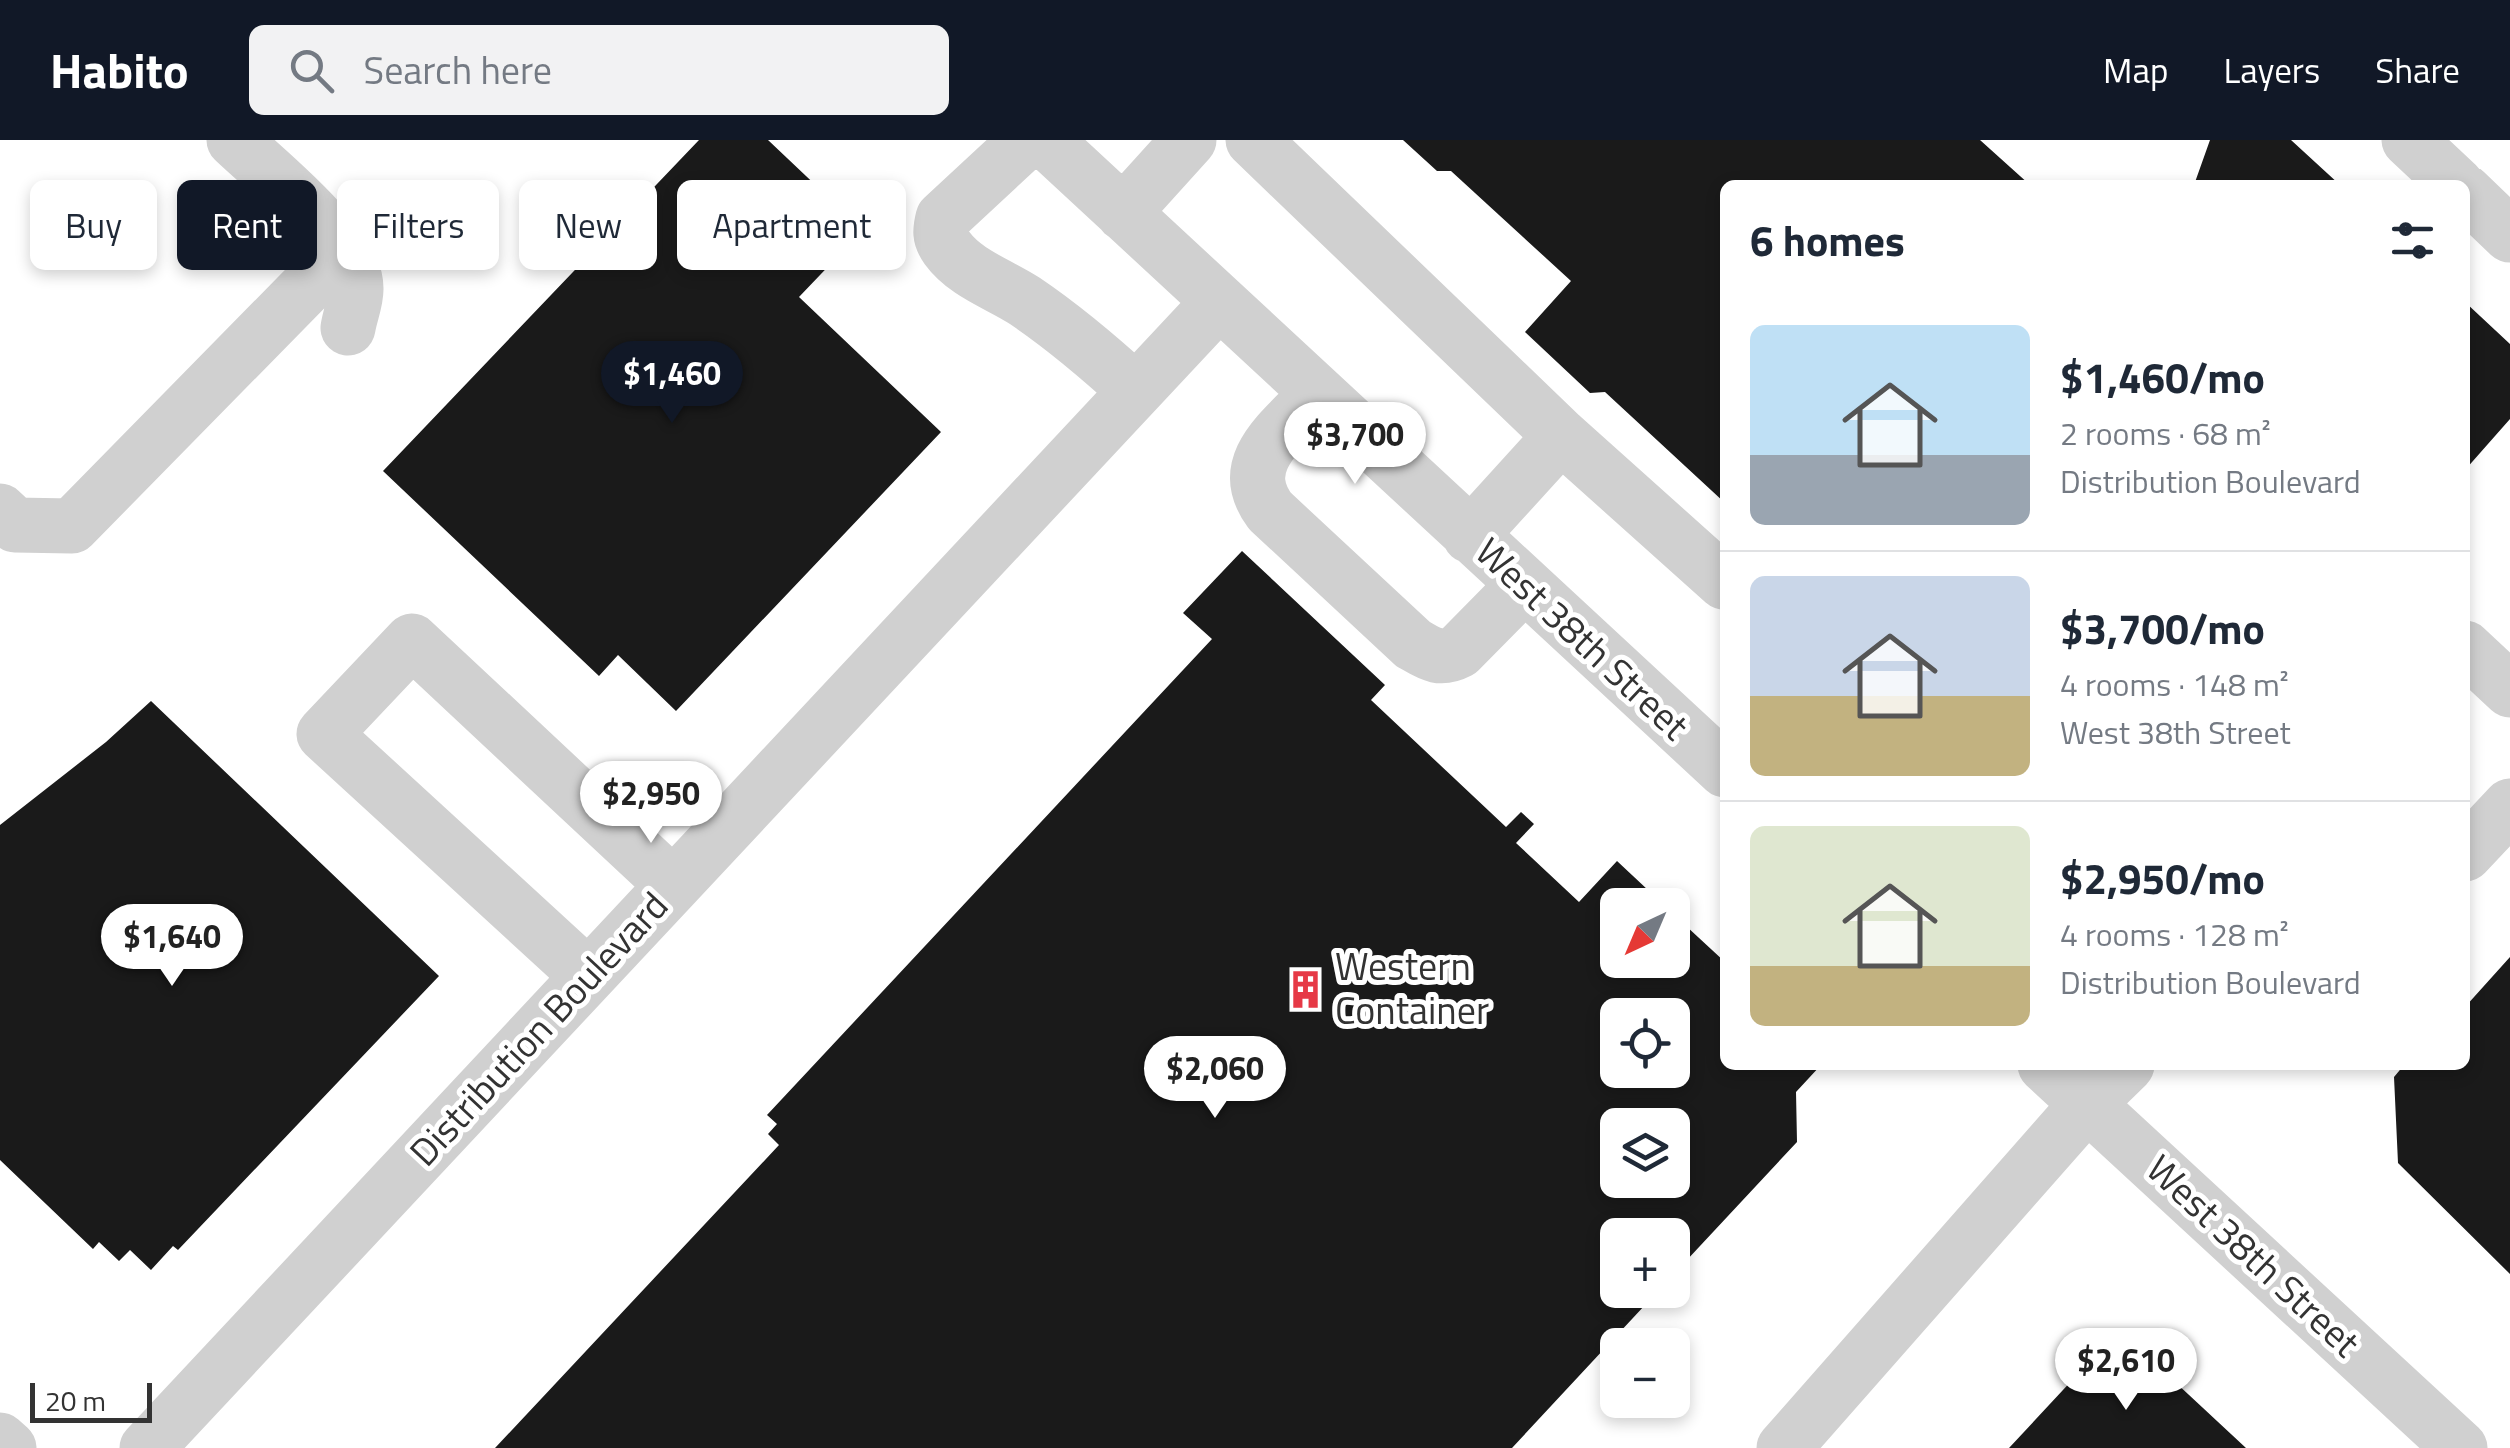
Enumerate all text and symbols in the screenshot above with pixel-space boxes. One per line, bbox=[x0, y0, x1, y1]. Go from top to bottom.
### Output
search box bbox=[249, 25, 949, 115]
text: Habito bbox=[50, 34, 189, 107]
text: Search here bbox=[364, 41, 552, 99]
icon: search bbox=[284, 43, 339, 98]
text: Map bbox=[2103, 43, 2168, 97]
text: Layers bbox=[2223, 43, 2320, 97]
text: Share bbox=[2375, 43, 2460, 97]
chip: Buy bbox=[30, 180, 157, 270]
chip: Rent bbox=[177, 180, 317, 270]
chip: Filters bbox=[337, 180, 499, 270]
chip: New bbox=[519, 180, 657, 270]
chip: Apartment bbox=[677, 180, 906, 270]
text: 6 homes bbox=[1750, 208, 1905, 272]
icon: filters bbox=[2385, 213, 2440, 268]
pin: $1,460 bbox=[591, 341, 753, 426]
text: $1,460/mo bbox=[2060, 345, 2265, 409]
text: $1,460 bbox=[623, 349, 721, 397]
icon: home bbox=[1830, 365, 1950, 485]
pin: $3,700 bbox=[1274, 402, 1436, 487]
text: 2 rooms · 68 m² bbox=[2060, 409, 2271, 457]
text: $3,700 bbox=[1306, 410, 1404, 458]
text: Distribution Boulevard bbox=[2060, 457, 2361, 505]
street label: West 38th Street bbox=[1463, 524, 1703, 753]
text: $3,700/mo bbox=[2060, 596, 2265, 660]
icon: home bbox=[1830, 616, 1950, 736]
text: 4 rooms · 148 m² bbox=[2060, 660, 2289, 708]
text: West 38th Street bbox=[2060, 708, 2291, 756]
pin: $2,950 bbox=[570, 761, 732, 846]
text: $2,950 bbox=[602, 769, 700, 817]
text: $2,950/mo bbox=[2060, 846, 2265, 910]
icon: home bbox=[1830, 866, 1950, 986]
street label: Distribution Boulevard bbox=[395, 878, 681, 1179]
north arrow bbox=[1600, 888, 1690, 978]
map controls bbox=[1600, 888, 1690, 1418]
pin: $1,640 bbox=[91, 904, 253, 989]
text: 4 rooms · 128 m² bbox=[2060, 910, 2289, 958]
text: $1,640 bbox=[123, 912, 221, 960]
place label: Western Container bbox=[1335, 937, 1489, 1039]
text: Distribution Boulevard bbox=[2060, 958, 2361, 1006]
building icon: Western Container bbox=[1284, 968, 1326, 1010]
button: locate bbox=[1600, 998, 1690, 1088]
pin: $2,060 bbox=[1134, 1036, 1296, 1121]
text: $2,060 bbox=[1166, 1044, 1264, 1092]
button: layers bbox=[1600, 1108, 1690, 1198]
street label: West 38th Street bbox=[2134, 1141, 2374, 1370]
button: + bbox=[1600, 1218, 1690, 1308]
button: − bbox=[1600, 1328, 1690, 1418]
pin: $2,610 bbox=[2045, 1328, 2207, 1413]
text: $2,610 bbox=[2077, 1336, 2175, 1384]
scale bar bbox=[30, 1378, 152, 1422]
text: 20 m bbox=[45, 1379, 106, 1422]

